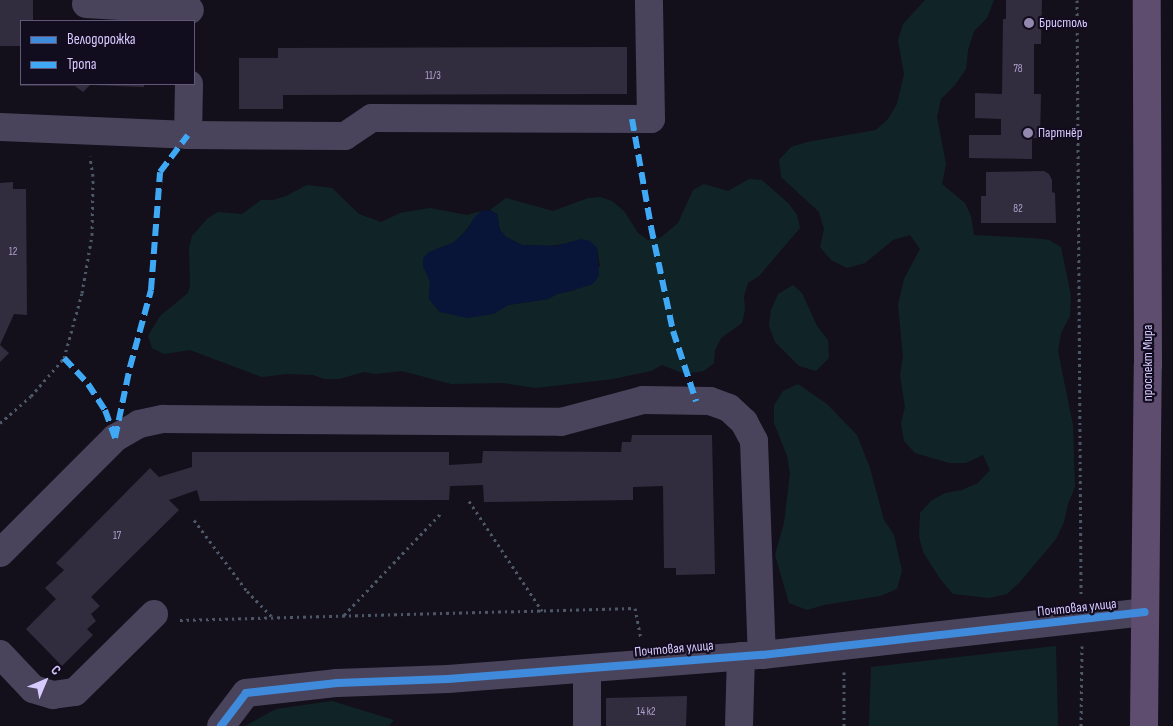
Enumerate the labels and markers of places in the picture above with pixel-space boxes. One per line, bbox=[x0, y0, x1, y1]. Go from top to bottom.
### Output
place label: Бристоль bbox=[1039, 15, 1087, 31]
marker: Бристоль bbox=[1023, 17, 1035, 29]
place label: Партнёр bbox=[1038, 125, 1083, 141]
marker: Партнёр bbox=[1022, 127, 1034, 139]

